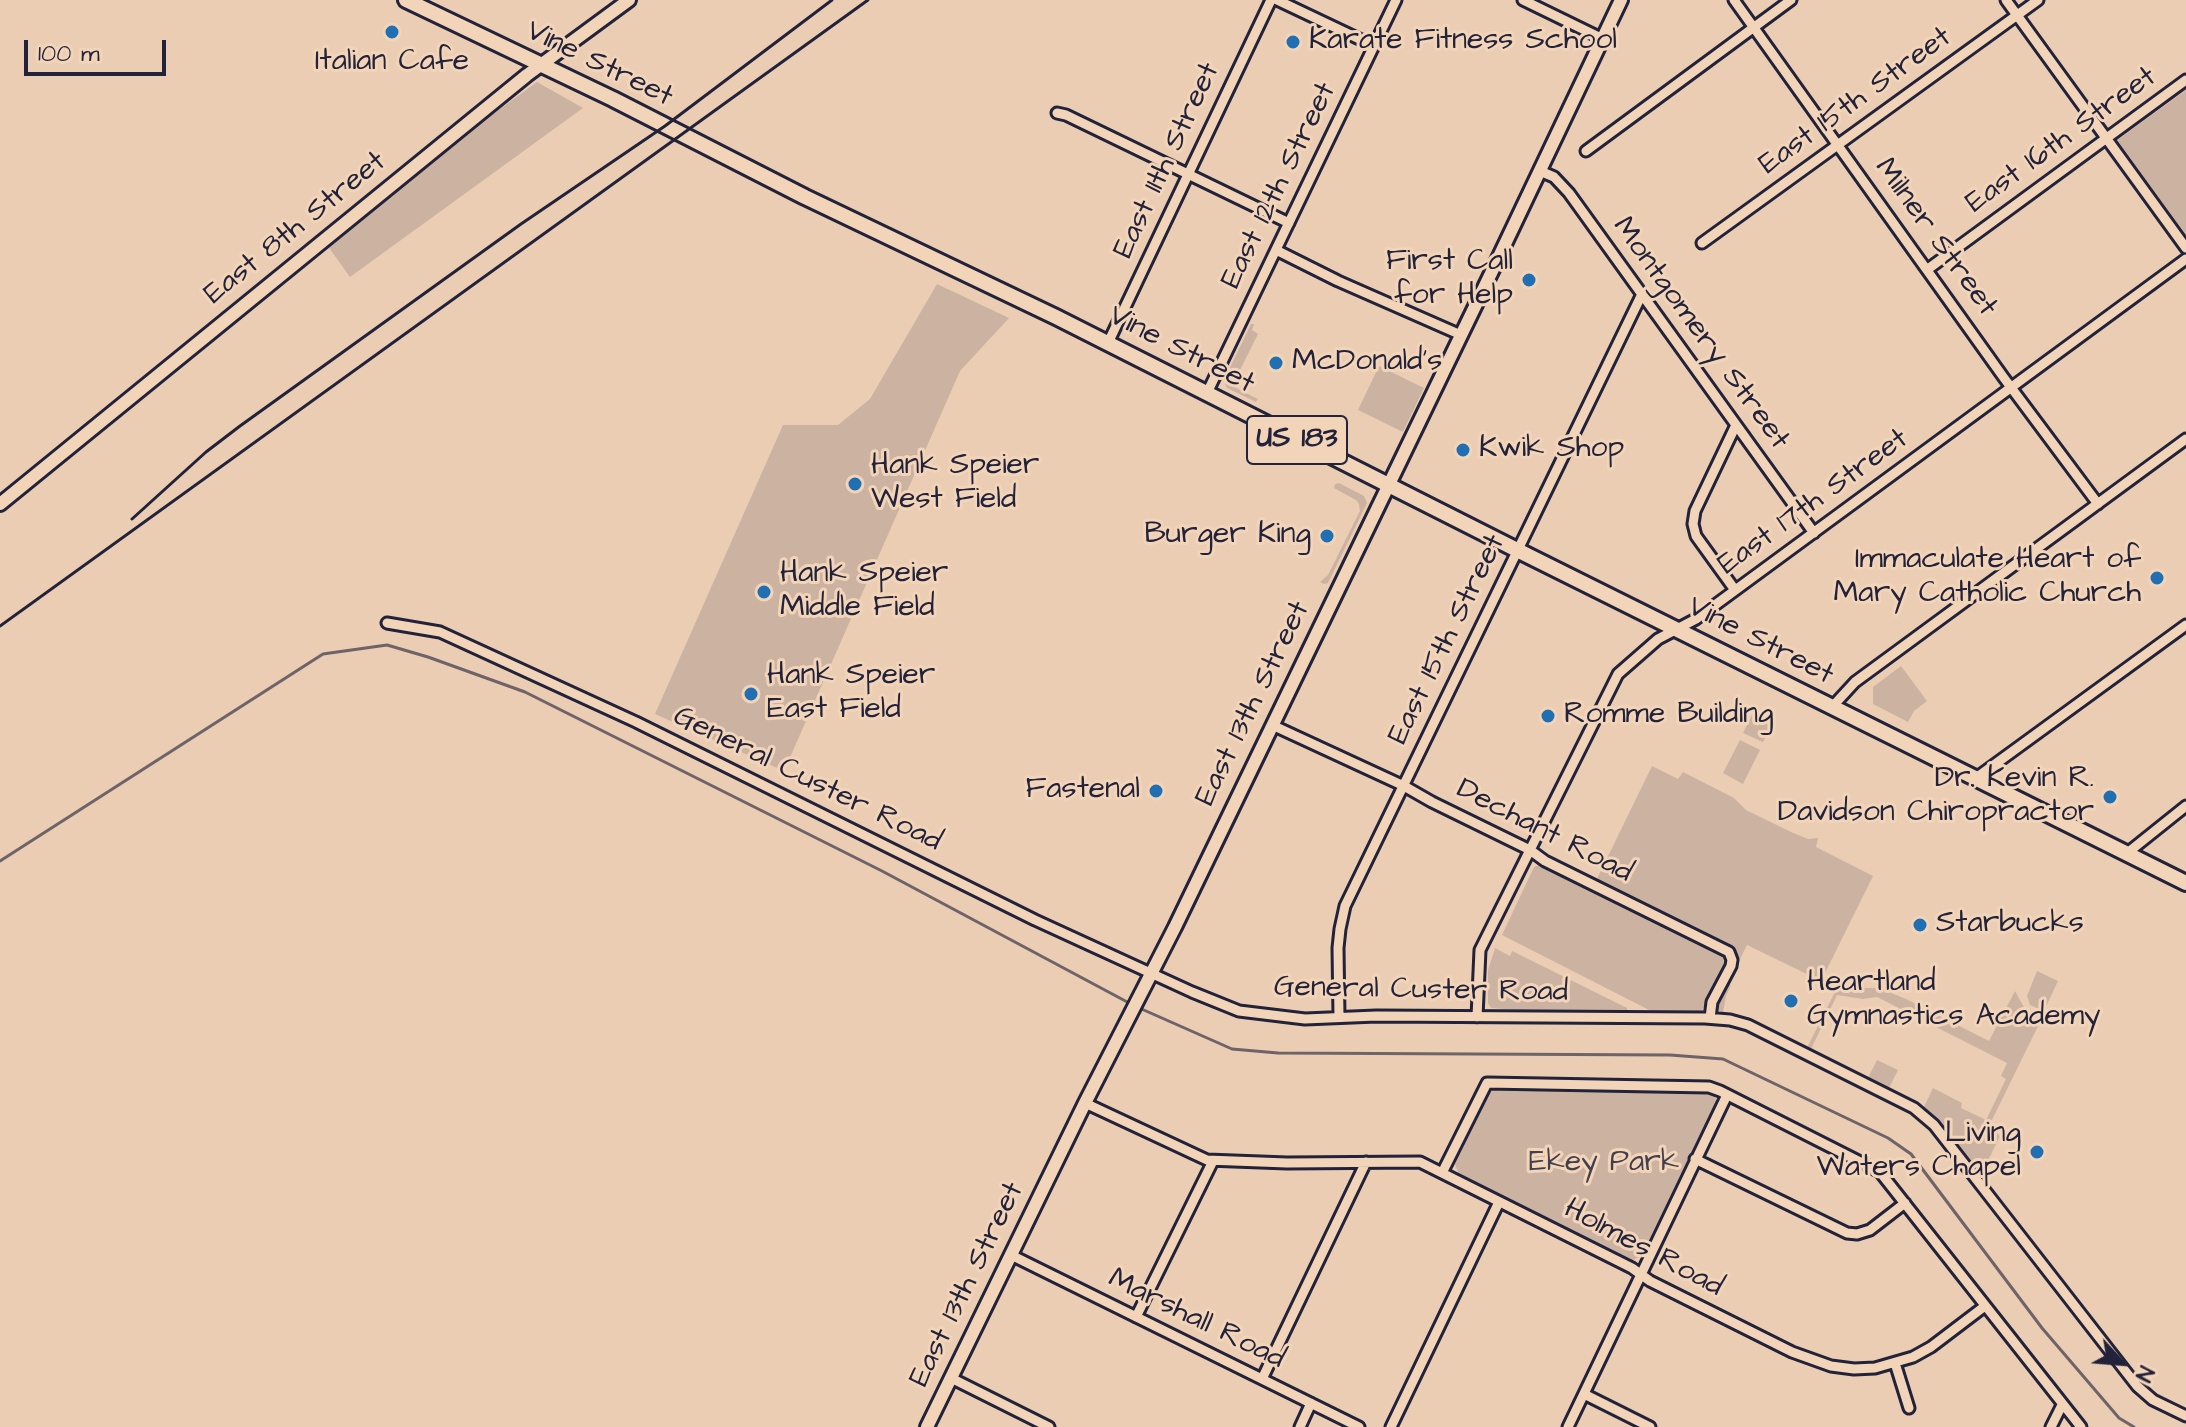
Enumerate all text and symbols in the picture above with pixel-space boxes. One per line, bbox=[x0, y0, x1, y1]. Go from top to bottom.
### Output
street label: Vine Street bbox=[520, 14, 678, 116]
street label: East 15th Street bbox=[1753, 20, 1959, 184]
marker: Italian Cafe bbox=[383, 23, 401, 41]
scale bar bbox=[28, 24, 170, 74]
place label: Karate Fitness School bbox=[1309, 24, 1617, 60]
marker: Karate Fitness School bbox=[1284, 33, 1302, 51]
text: 100 m bbox=[38, 37, 100, 71]
place label: Italian Cafe bbox=[315, 45, 469, 81]
street label: East 11th Street bbox=[1107, 58, 1229, 264]
street label: East 16th Street bbox=[1960, 60, 2164, 222]
street label: East 12th Street bbox=[1215, 77, 1345, 295]
street label: East 8th Street bbox=[198, 145, 394, 313]
street label: Milner Street bbox=[1866, 152, 2004, 324]
street label: Montgomery Street bbox=[1604, 211, 1796, 457]
place label: First Call for Help bbox=[1386, 245, 1513, 316]
marker: First Call for Help bbox=[1520, 271, 1538, 289]
street label: Vine Street bbox=[1102, 299, 1260, 403]
place label: McDonald's bbox=[1292, 345, 1442, 381]
marker: McDonald's bbox=[1267, 354, 1285, 372]
road number: US 183 bbox=[1247, 416, 1347, 464]
street label: East 17th Street bbox=[1712, 422, 1916, 584]
place label: Kwik Shop bbox=[1479, 432, 1624, 468]
marker: Kwik Shop bbox=[1454, 441, 1472, 459]
place label: Hank Speier West Field bbox=[871, 449, 1039, 520]
marker: Hank Speier West Field bbox=[846, 475, 864, 493]
place label: Burger King bbox=[1144, 518, 1311, 554]
marker: Burger King bbox=[1318, 527, 1336, 545]
street label: East 15th Street bbox=[1382, 529, 1514, 751]
place label: Immaculate Heart of Mary Catholic Church bbox=[1834, 543, 2141, 614]
place label: Hank Speier Middle Field bbox=[780, 557, 948, 628]
marker: Immaculate Heart of Mary Catholic Church bbox=[2148, 569, 2166, 587]
marker: Hank Speier Middle Field bbox=[755, 583, 773, 601]
street label: Vine Street bbox=[1681, 590, 1839, 694]
street label: East 13th Street bbox=[1189, 596, 1319, 812]
place label: Hank Speier East Field bbox=[767, 659, 935, 730]
marker: Hank Speier East Field bbox=[742, 685, 760, 703]
place label: Romme Building bbox=[1564, 698, 1773, 734]
street label: General Custer Road bbox=[667, 699, 947, 861]
marker: Romme Building bbox=[1539, 707, 1557, 725]
place label: Dr. Kevin R. Davidson Chiropractor bbox=[1778, 762, 2094, 832]
street label: Dechant Road bbox=[1450, 772, 1638, 892]
place label: Fastenal bbox=[1026, 773, 1140, 809]
marker: Fastenal bbox=[1147, 782, 1165, 800]
marker: Dr. Kevin R. Davidson Chiropractor bbox=[2101, 788, 2119, 806]
place label: Starbucks bbox=[1936, 907, 2084, 943]
marker: Starbucks bbox=[1911, 916, 1929, 934]
place label: Heartland Gymnastics Academy bbox=[1807, 966, 2101, 1036]
street label: General Custer Road bbox=[1274, 970, 1568, 1012]
marker: Heartland Gymnastics Academy bbox=[1782, 992, 1800, 1010]
place label: Living Waters Chapel bbox=[1817, 1117, 2021, 1188]
marker: Living Waters Chapel bbox=[2028, 1143, 2046, 1161]
park label: Ekey Park bbox=[1529, 1146, 1679, 1182]
street label: East 13th Street bbox=[903, 1177, 1033, 1393]
street label: Holmes Road bbox=[1557, 1192, 1729, 1306]
street label: Marshall Road bbox=[1102, 1262, 1290, 1378]
north arrow bbox=[2082, 1323, 2162, 1403]
text: N bbox=[2127, 1361, 2161, 1387]

